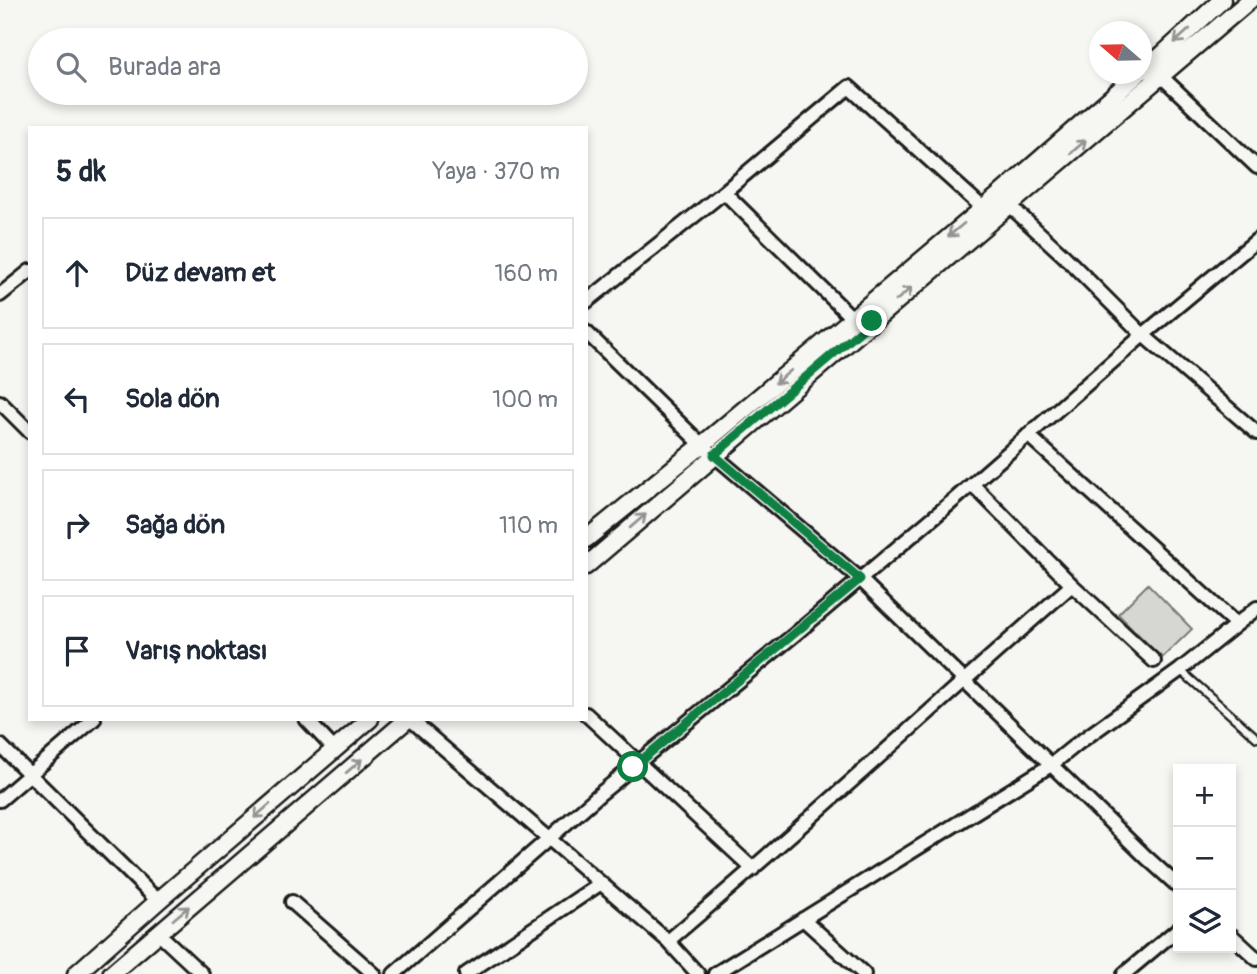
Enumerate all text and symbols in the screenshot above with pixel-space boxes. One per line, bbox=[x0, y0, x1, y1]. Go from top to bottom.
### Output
north arrow bbox=[1089, 21, 1152, 84]
search box bbox=[28, 28, 588, 105]
one-way arrow bbox=[1173, 28, 1191, 44]
icon: search bbox=[52, 48, 90, 86]
text: Burada ara bbox=[108, 51, 221, 83]
one-way arrow bbox=[1069, 139, 1087, 155]
text: 5 dk bbox=[56, 153, 106, 190]
text: Yaya · 370 m bbox=[433, 157, 560, 186]
one-way arrow bbox=[948, 222, 966, 238]
icon: ahead bbox=[58, 254, 96, 292]
text: Düz devam et bbox=[125, 257, 276, 289]
text: 160 m bbox=[494, 259, 558, 288]
one-way arrow bbox=[895, 286, 913, 302]
route end bbox=[856, 305, 887, 336]
one-way arrow bbox=[774, 369, 792, 384]
icon: left bbox=[58, 380, 96, 418]
text: Sola dön bbox=[125, 383, 220, 415]
text: 100 m bbox=[492, 385, 558, 414]
icon: right bbox=[58, 506, 96, 544]
text: Sağa dön bbox=[125, 509, 225, 541]
text: 110 m bbox=[499, 511, 558, 540]
one-way arrow bbox=[629, 513, 647, 529]
icon: arrive bbox=[58, 632, 96, 670]
text: Varış noktası bbox=[125, 635, 267, 667]
route start bbox=[617, 751, 648, 782]
one-way arrow bbox=[344, 758, 362, 773]
map controls bbox=[1173, 764, 1236, 953]
button: + bbox=[1173, 764, 1236, 827]
one-way arrow bbox=[254, 803, 272, 819]
button: − bbox=[1173, 827, 1236, 890]
button: layers bbox=[1173, 890, 1236, 953]
one-way arrow bbox=[171, 905, 189, 921]

